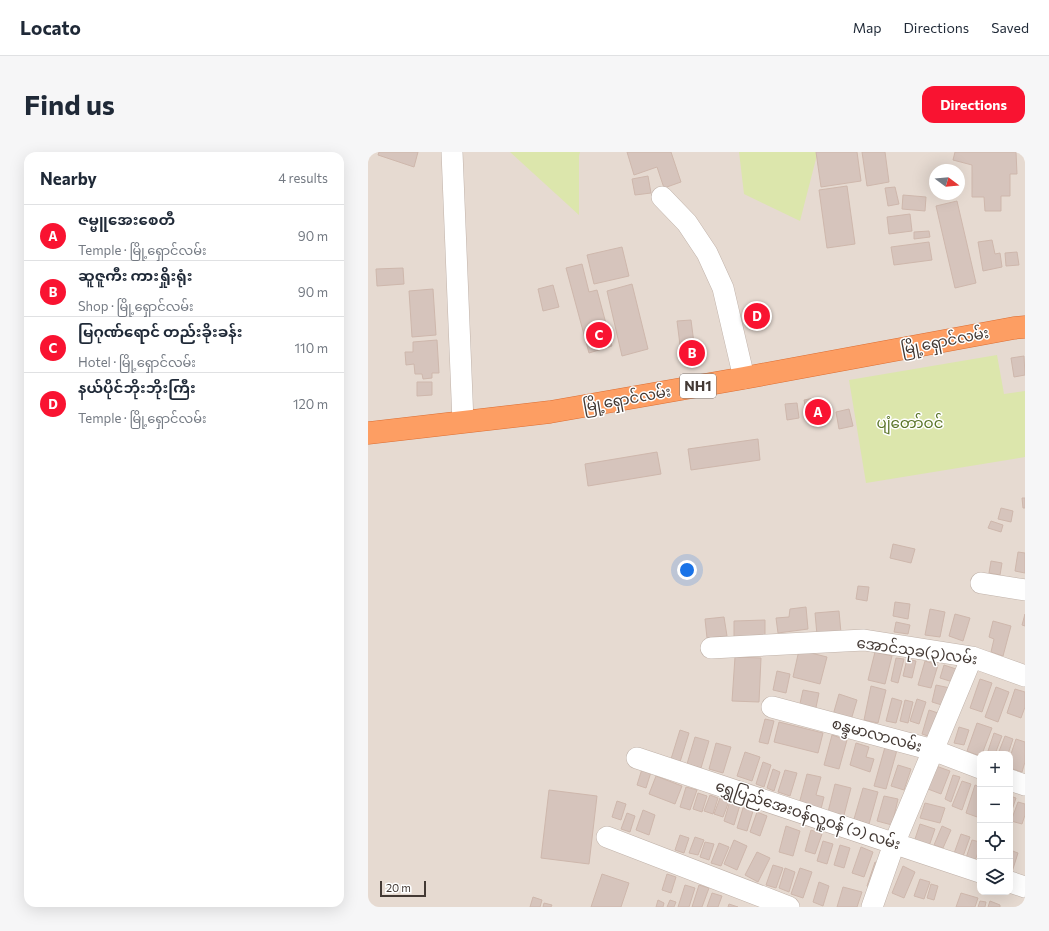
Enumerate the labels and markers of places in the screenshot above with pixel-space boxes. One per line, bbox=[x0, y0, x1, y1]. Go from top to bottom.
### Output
pin: D bbox=[744, 301, 770, 331]
pin: C bbox=[586, 320, 612, 350]
pin: B bbox=[679, 338, 705, 368]
pin: A bbox=[805, 397, 831, 427]

